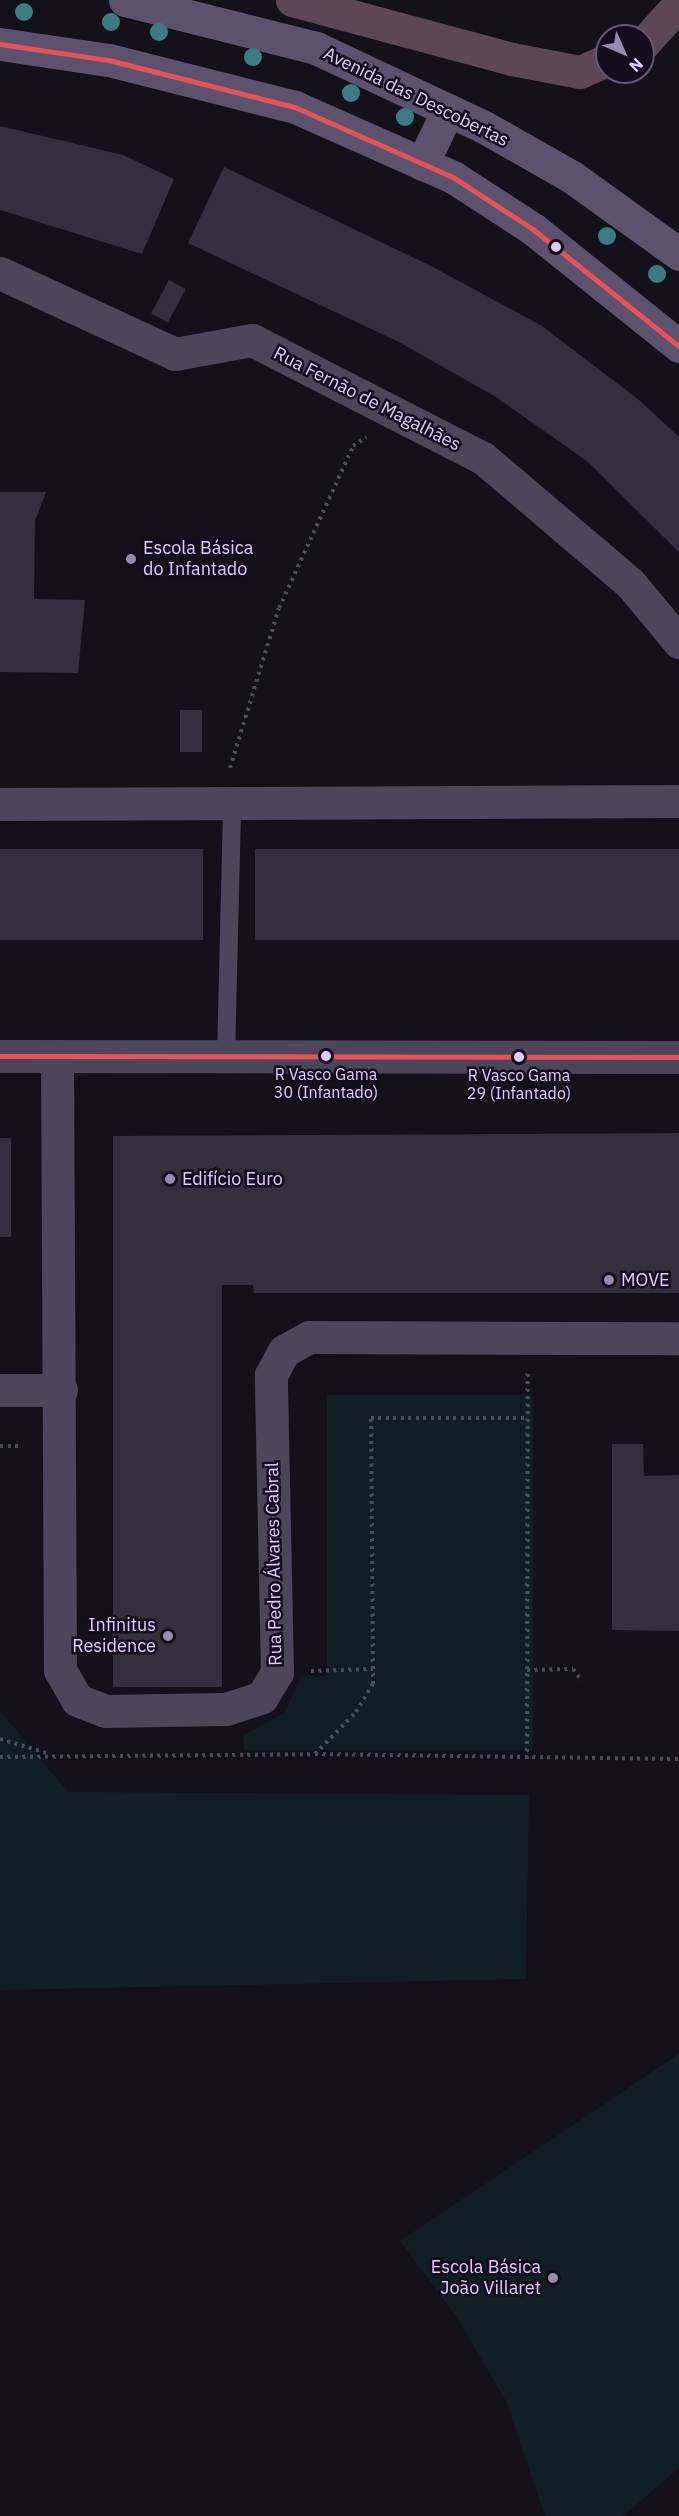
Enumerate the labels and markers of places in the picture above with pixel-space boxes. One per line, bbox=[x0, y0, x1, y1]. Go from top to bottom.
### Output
unlabelled marker bbox=[550, 241, 562, 253]
place label: Escola Básica do Infantado bbox=[143, 538, 253, 580]
marker: Escola Básica do Infantado bbox=[124, 552, 138, 566]
marker: R Vasco Gama 30 (Infantado) bbox=[320, 1050, 332, 1062]
marker: R Vasco Gama 29 (Infantado) bbox=[513, 1051, 525, 1063]
place label: R Vasco Gama 30 (Infantado) bbox=[274, 1064, 378, 1102]
place label: R Vasco Gama 29 (Infantado) bbox=[467, 1065, 571, 1103]
place label: Edifício Euro bbox=[182, 1168, 283, 1190]
marker: Edifício Euro bbox=[163, 1172, 177, 1186]
place label: MOVE bbox=[621, 1269, 670, 1291]
marker: MOVE bbox=[602, 1273, 616, 1287]
place label: Infinitus Residence bbox=[72, 1615, 156, 1658]
marker: Infinitus Residence bbox=[161, 1629, 175, 1643]
place label: Escola Básica João Villaret bbox=[431, 2257, 541, 2300]
marker: Escola Básica João Villaret bbox=[546, 2271, 560, 2285]

